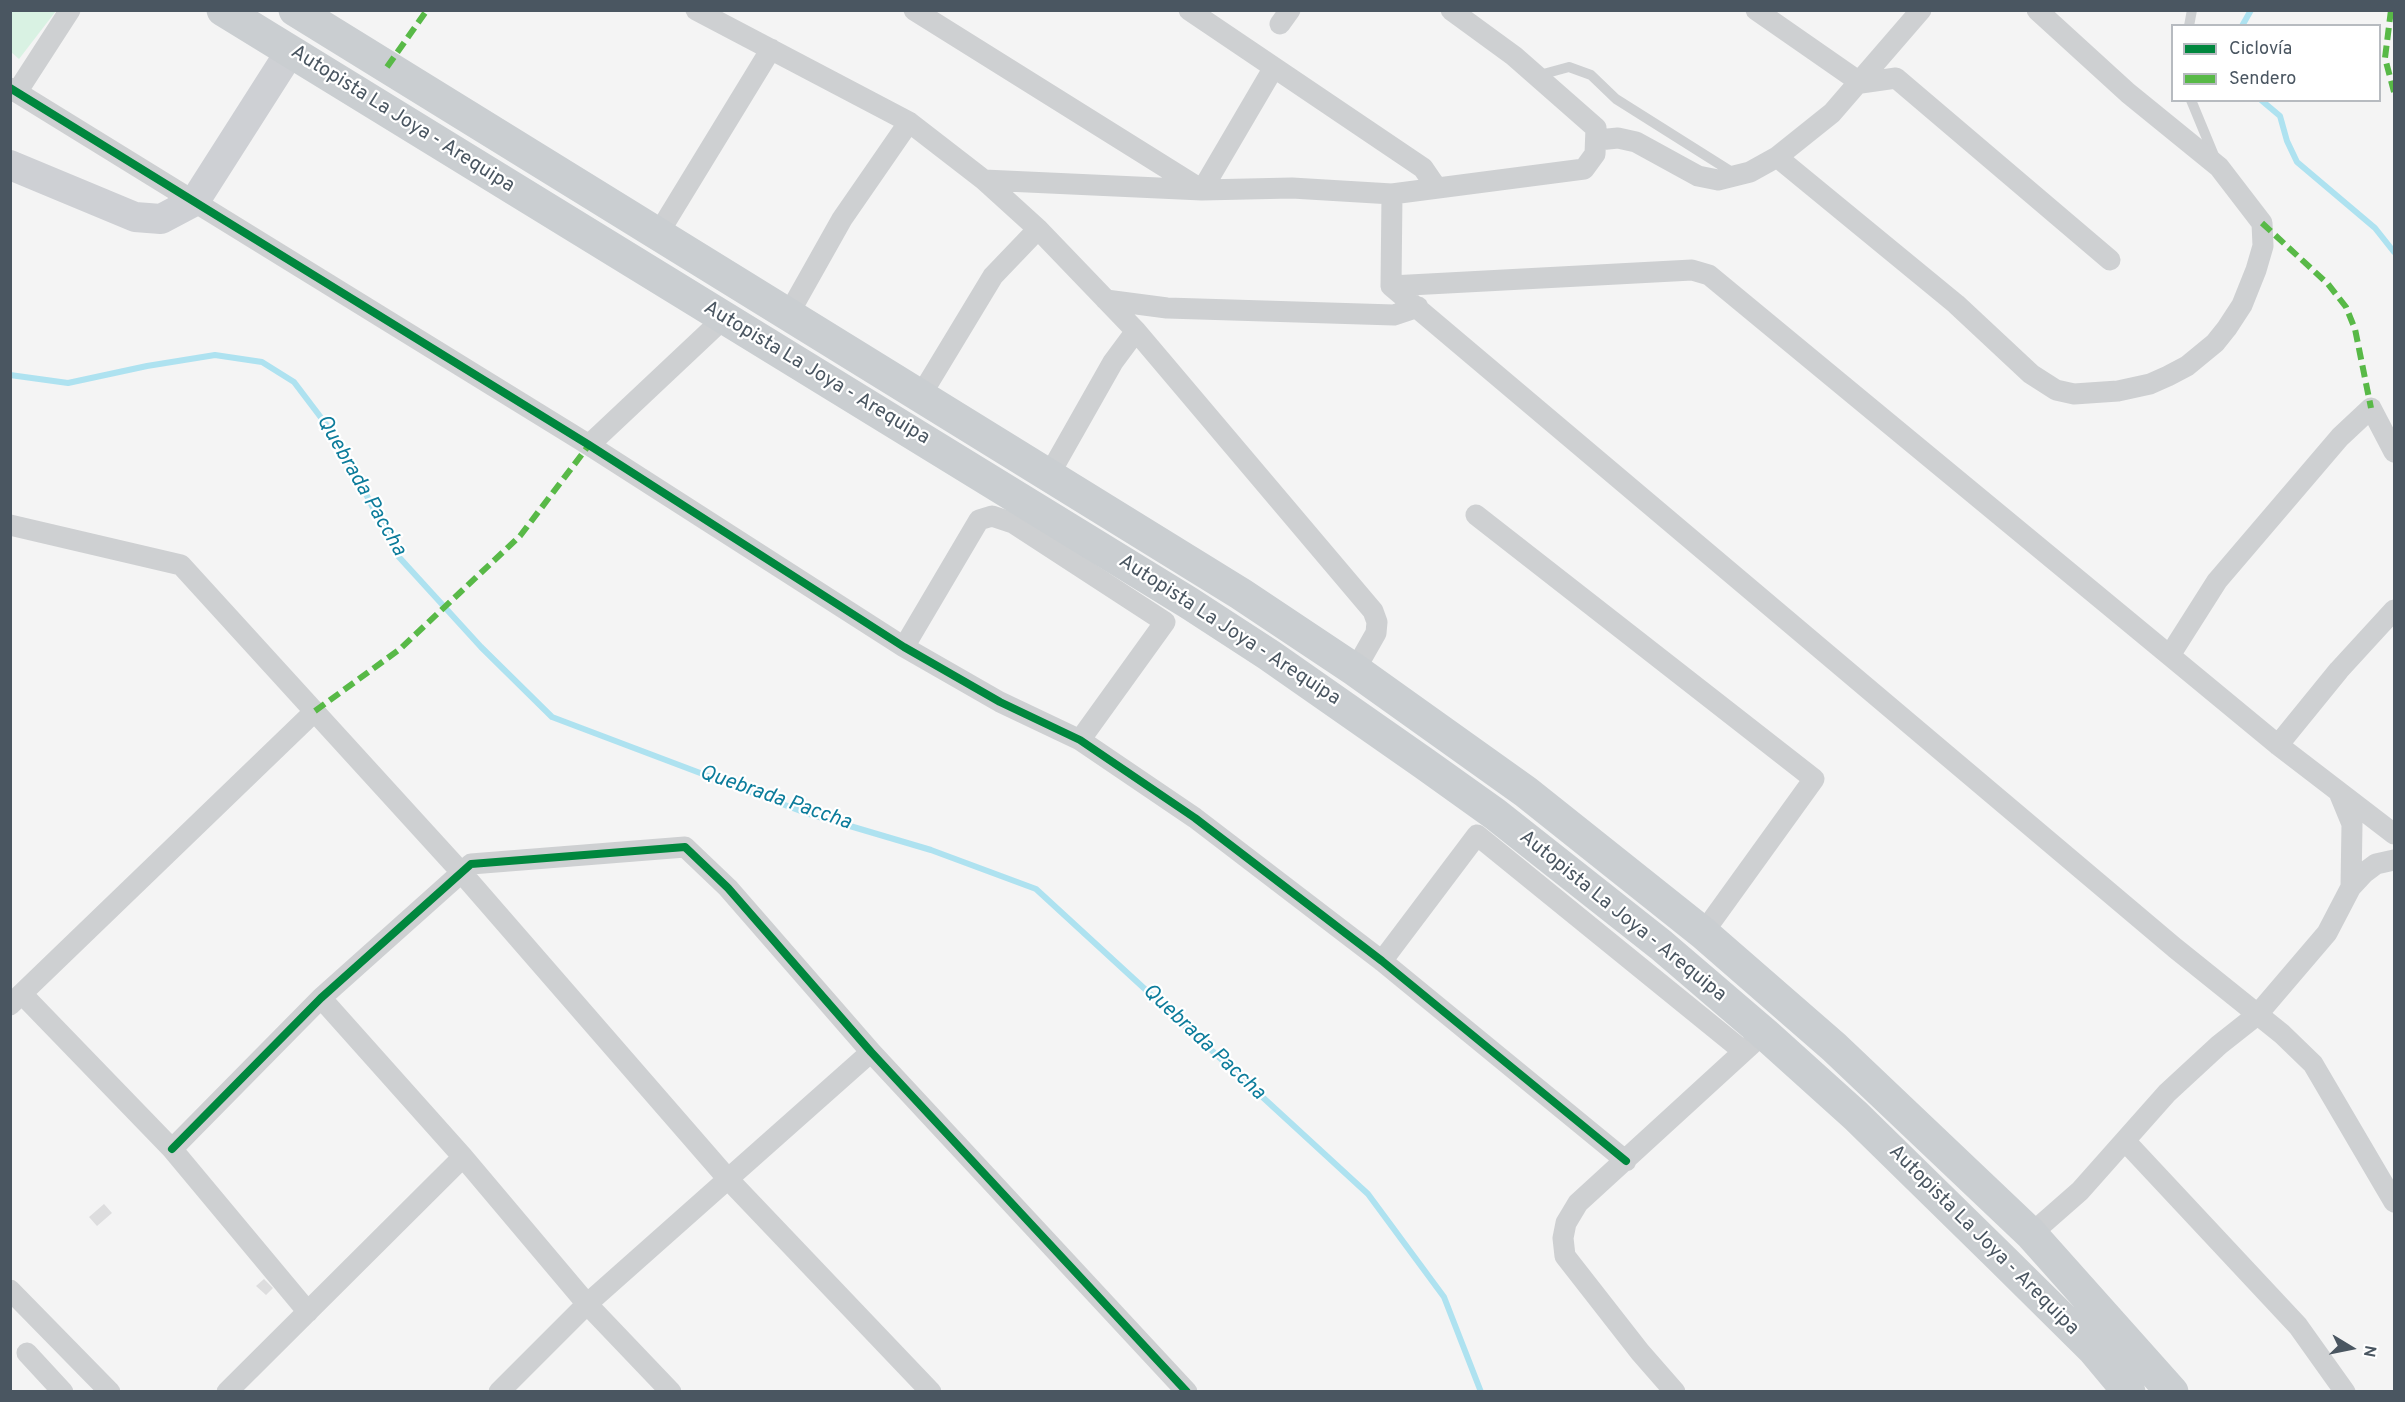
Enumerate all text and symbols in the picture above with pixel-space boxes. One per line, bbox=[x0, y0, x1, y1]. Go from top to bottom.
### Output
legend bbox=[2171, 24, 2381, 102]
text: Ciclovía bbox=[2229, 38, 2292, 61]
street label: Autopista La Joya - Arequipa bbox=[286, 41, 518, 199]
text: Sendero bbox=[2229, 68, 2296, 91]
street label: Autopista La Joya - Arequipa bbox=[699, 297, 933, 451]
water label: Quebrada Paccha bbox=[309, 411, 411, 561]
street label: Autopista La Joya - Arequipa bbox=[1114, 550, 1344, 712]
water label: Quebrada Paccha bbox=[696, 761, 854, 837]
street label: Autopista La Joya - Arequipa bbox=[1514, 826, 1730, 1008]
water label: Quebrada Paccha bbox=[1136, 980, 1270, 1106]
street label: Autopista La Joya - Arequipa bbox=[1883, 1141, 2083, 1341]
north arrow bbox=[2321, 1318, 2381, 1378]
text: N bbox=[2358, 1344, 2380, 1359]

